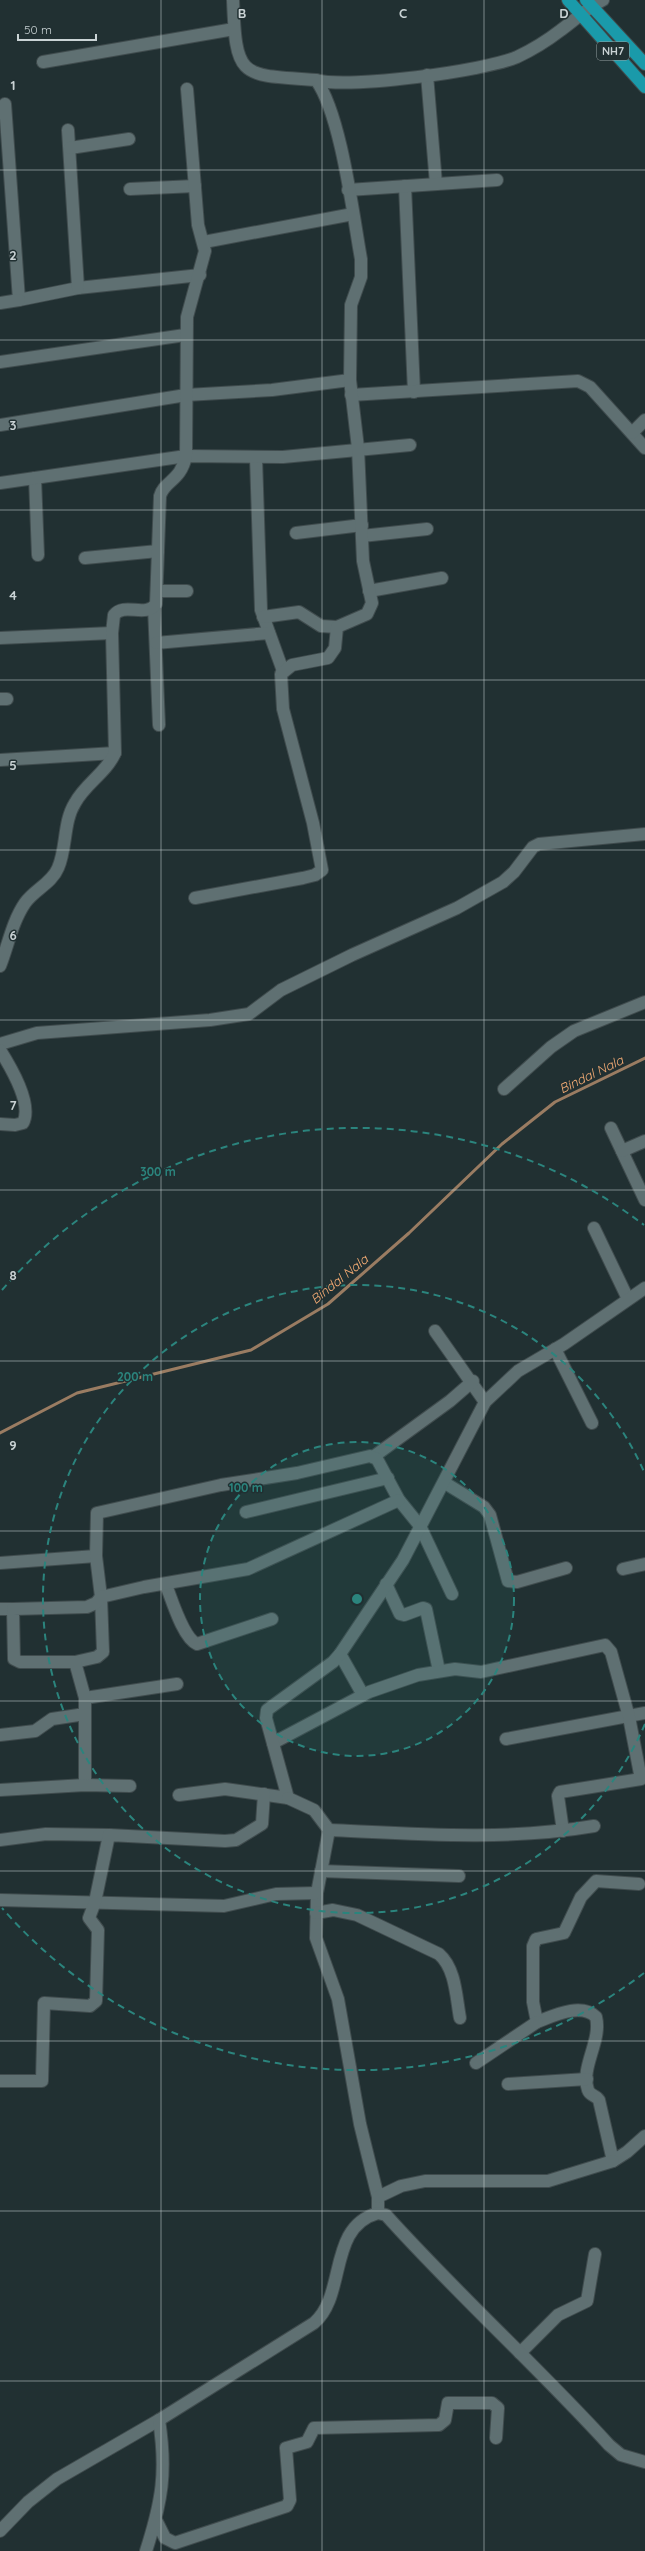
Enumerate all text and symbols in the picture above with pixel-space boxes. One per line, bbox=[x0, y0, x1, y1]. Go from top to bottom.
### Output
text: B bbox=[238, 5, 246, 21]
text: C bbox=[399, 5, 407, 21]
text: D bbox=[559, 5, 569, 21]
scale bar bbox=[18, 16, 96, 42]
text: 50 m bbox=[24, 22, 52, 37]
road number: NH7 bbox=[597, 42, 629, 60]
text: 1 bbox=[10, 77, 16, 93]
text: 2 bbox=[9, 247, 17, 263]
text: 3 bbox=[10, 417, 17, 433]
text: 4 bbox=[9, 587, 17, 603]
text: 5 bbox=[9, 757, 17, 773]
text: 6 bbox=[9, 927, 17, 943]
water label: Bindal Nala bbox=[556, 1051, 627, 1096]
text: 7 bbox=[9, 1097, 17, 1113]
text: 300 m bbox=[140, 1164, 176, 1179]
water label: Bindal Nala bbox=[307, 1250, 372, 1307]
text: 8 bbox=[9, 1267, 17, 1283]
text: 200 m bbox=[117, 1369, 153, 1384]
text: 9 bbox=[9, 1437, 17, 1453]
text: 100 m bbox=[229, 1480, 263, 1495]
centre of rings bbox=[350, 1592, 364, 1606]

